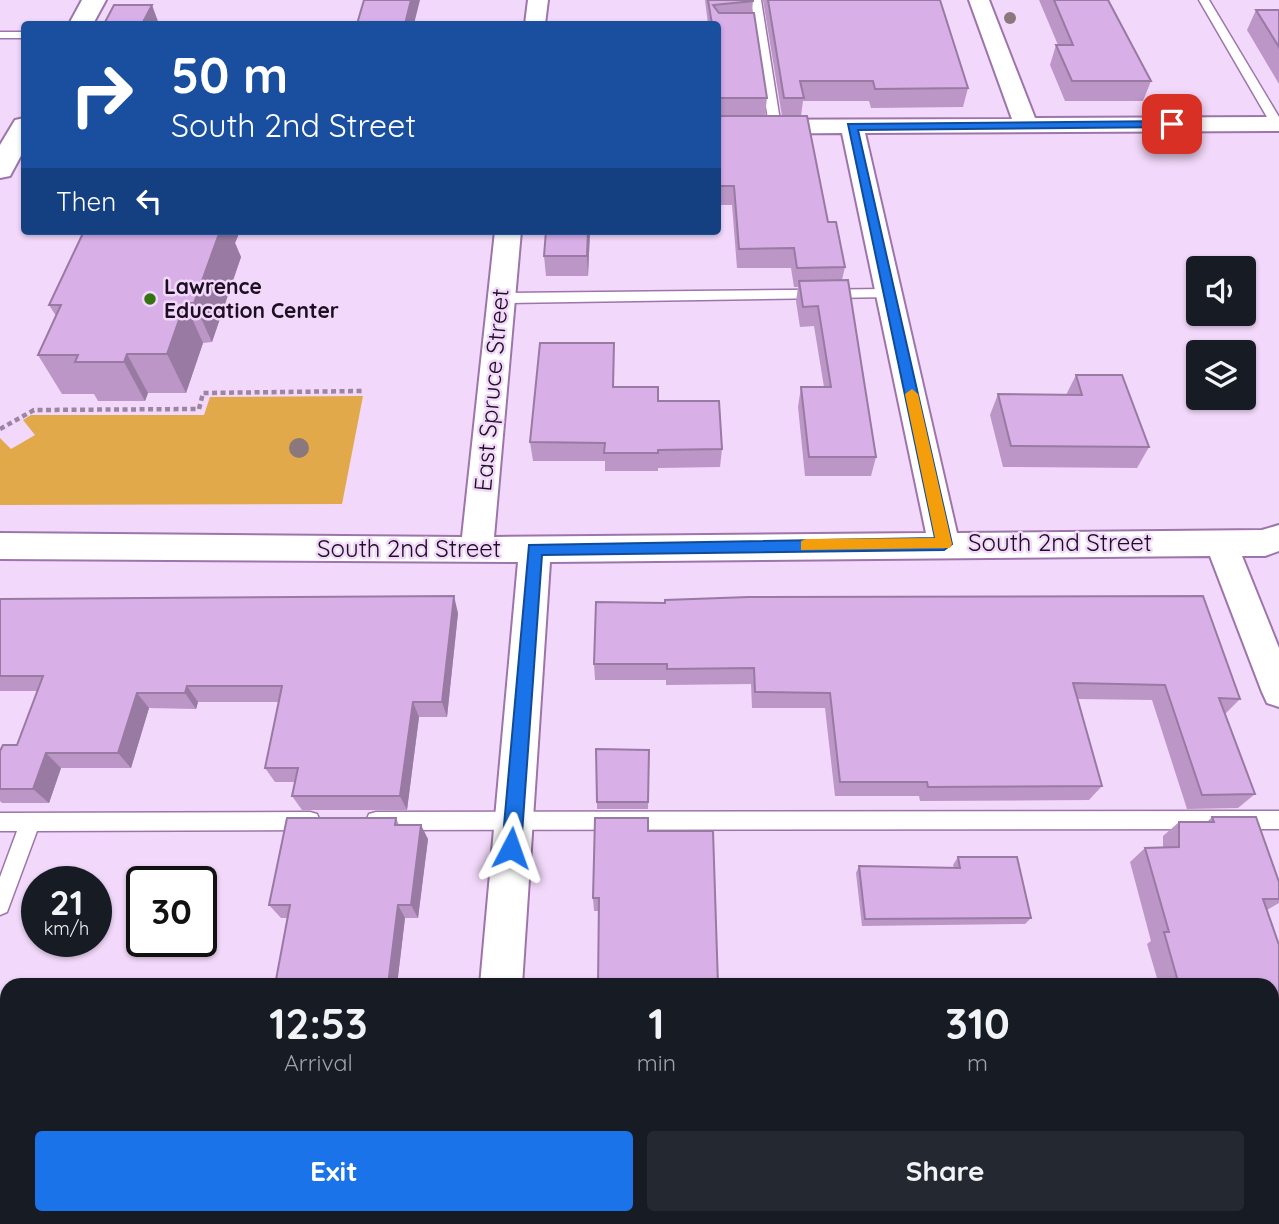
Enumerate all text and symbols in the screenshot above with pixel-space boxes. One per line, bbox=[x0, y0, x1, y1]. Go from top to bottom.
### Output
text: 50 m bbox=[171, 44, 288, 105]
icon: right bbox=[56, 49, 147, 140]
pin bbox=[1142, 94, 1202, 154]
text: South 2nd Street bbox=[171, 105, 416, 145]
icon: arrive bbox=[1153, 105, 1191, 143]
icon: left bbox=[130, 182, 168, 220]
text: Then bbox=[56, 185, 116, 218]
map controls bbox=[1186, 256, 1256, 410]
button: sound bbox=[1186, 256, 1256, 326]
place label: Lawrence Education Center bbox=[164, 273, 339, 323]
street label: East Spruce Street bbox=[467, 287, 515, 492]
marker: Lawrence Education Center bbox=[142, 291, 158, 307]
button: layers bbox=[1186, 340, 1256, 410]
street label: South 2nd Street bbox=[968, 527, 1152, 557]
street label: South 2nd Street bbox=[317, 533, 501, 563]
position arrow bbox=[474, 811, 548, 885]
speed limit sign: 30 bbox=[126, 866, 217, 957]
text: 21 bbox=[50, 880, 83, 924]
text: km/h bbox=[44, 917, 89, 940]
text: 12:53 bbox=[269, 997, 368, 1050]
text: 1 bbox=[648, 997, 665, 1050]
text: 310 bbox=[945, 997, 1010, 1050]
text: Arrival bbox=[284, 1048, 353, 1077]
text: min bbox=[637, 1048, 676, 1077]
text: m bbox=[967, 1048, 988, 1077]
button: Exit bbox=[35, 1131, 633, 1211]
button: Share bbox=[647, 1131, 1244, 1211]

